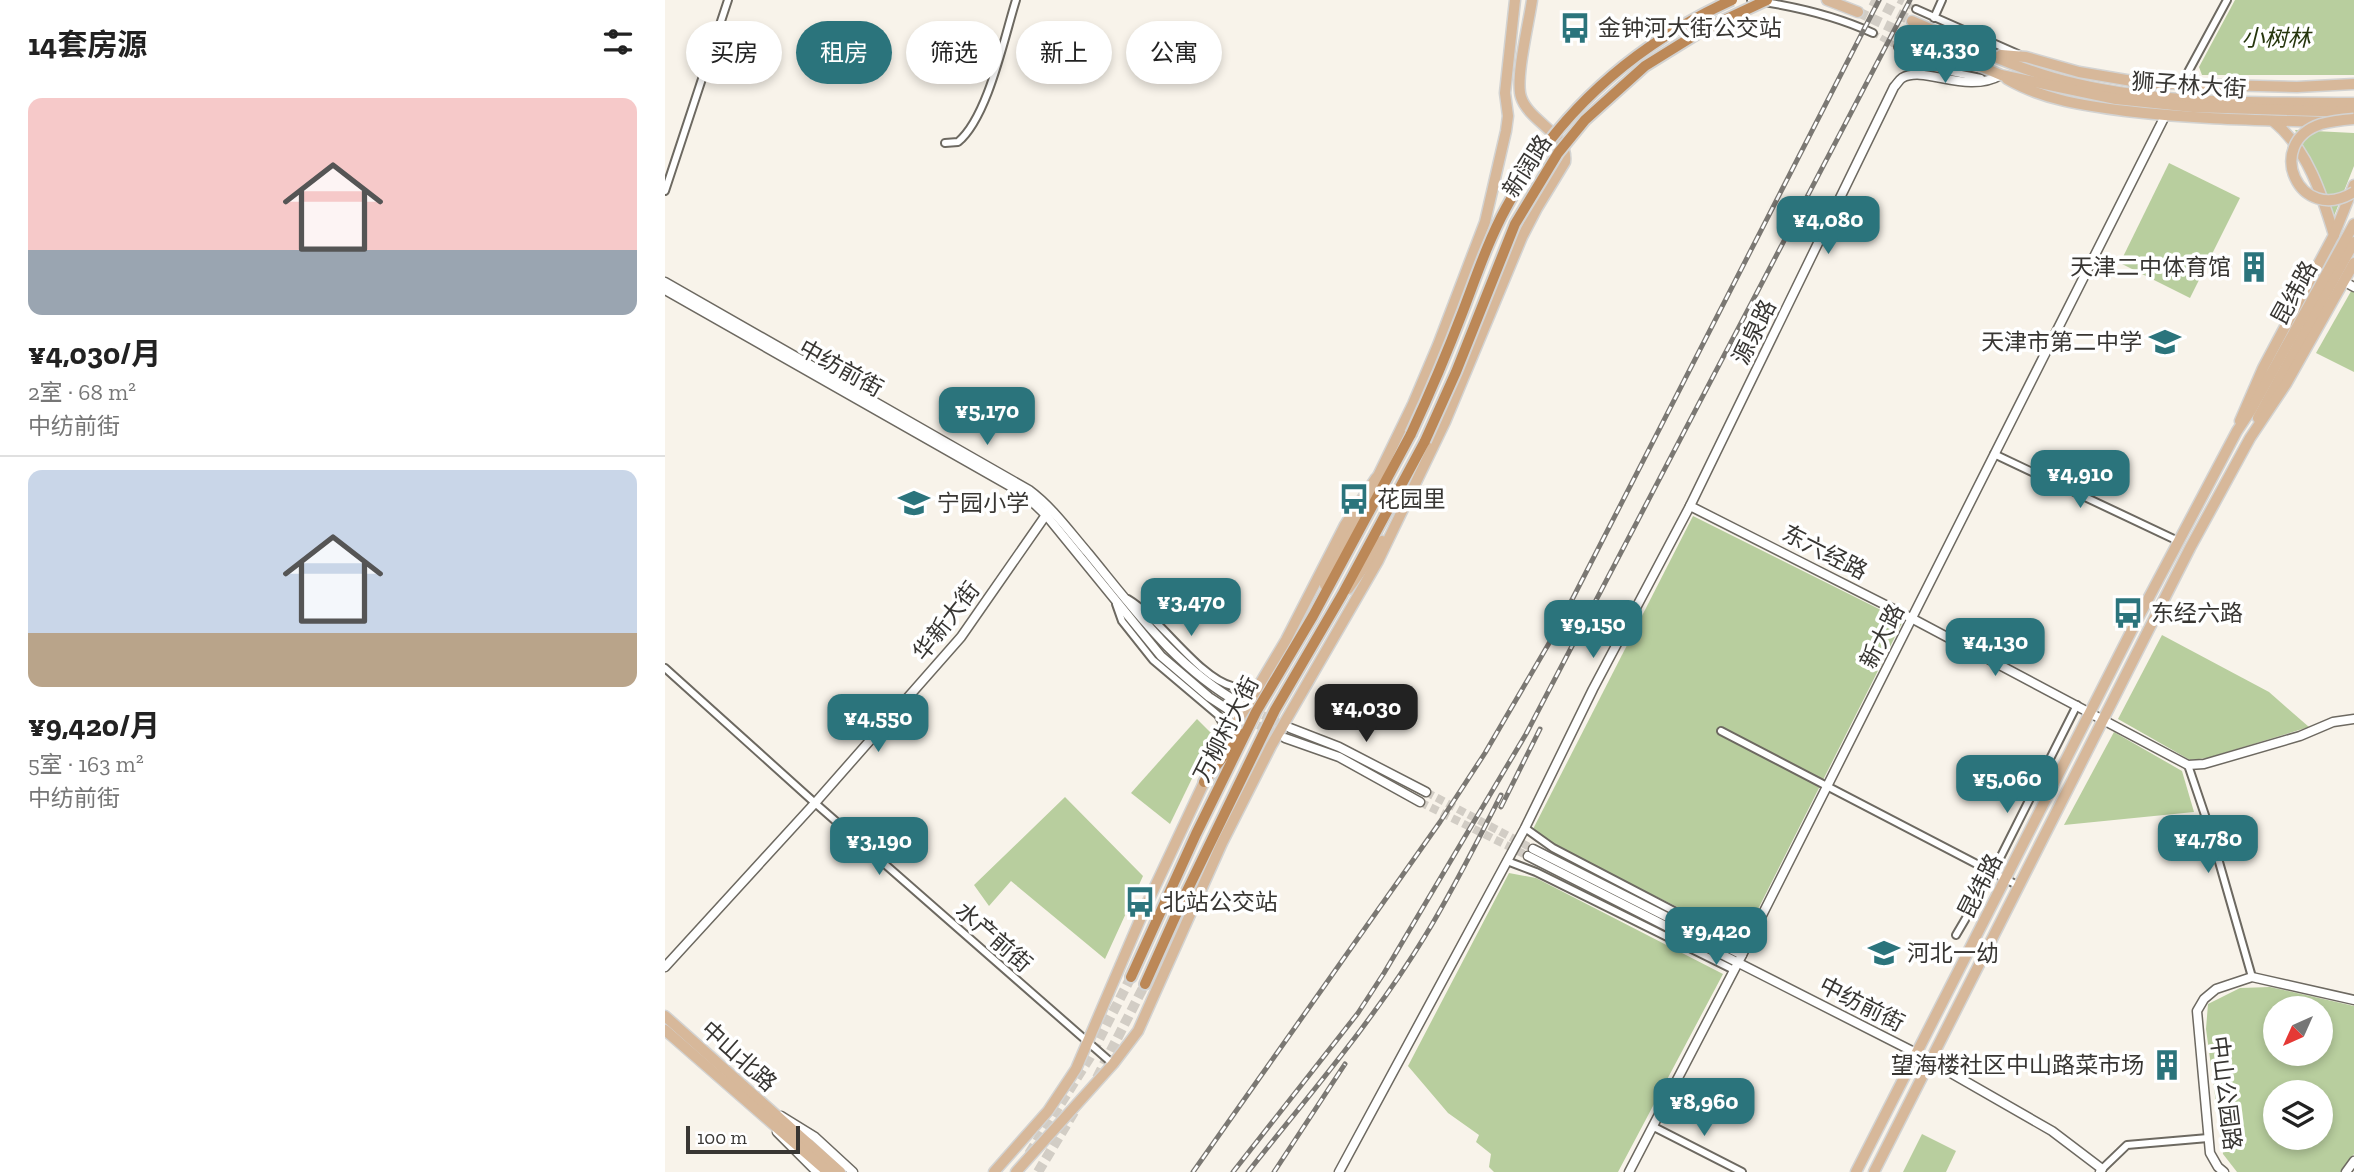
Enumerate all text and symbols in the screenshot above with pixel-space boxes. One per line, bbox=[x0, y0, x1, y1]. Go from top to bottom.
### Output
bus stop icon: 金钟河大街公交站 bbox=[1558, 11, 1592, 45]
place label: 金钟河大街公交站 bbox=[1598, 14, 1782, 42]
chip: 买房 bbox=[686, 21, 782, 84]
chip: 租房 bbox=[796, 21, 892, 84]
chip: 筛选 bbox=[906, 21, 1002, 84]
chip: 新上 bbox=[1016, 21, 1112, 84]
chip: 公寓 bbox=[1126, 21, 1222, 84]
icon: filters bbox=[599, 23, 637, 61]
park label: 小树林 bbox=[2242, 24, 2314, 52]
pin: ¥4,330 bbox=[1888, 25, 2002, 85]
text: 14套房源 bbox=[28, 27, 147, 63]
text: ¥4,330 bbox=[1910, 34, 1980, 62]
street label: 狮子林大街 bbox=[2131, 67, 2247, 103]
street label: 新阔路 bbox=[1496, 129, 1558, 203]
icon: home bbox=[270, 144, 396, 270]
pin: ¥4,080 bbox=[1771, 196, 1885, 256]
text: ¥4,080 bbox=[1793, 205, 1863, 233]
building icon: 天津二中体育馆 bbox=[2237, 250, 2271, 284]
place label: 天津二中体育馆 bbox=[2070, 253, 2231, 281]
street label: 昆纬路 bbox=[2265, 256, 2323, 330]
street label: 源泉路 bbox=[1726, 295, 1782, 369]
school or university icon: 天津市第二中学 bbox=[2148, 325, 2182, 359]
place label: 天津市第二中学 bbox=[1981, 328, 2142, 356]
street label: 中纺前街 bbox=[794, 333, 888, 403]
text: ¥4,030/月 bbox=[28, 336, 161, 372]
text: 2室 · 68 m² bbox=[28, 378, 136, 406]
pin: ¥5,170 bbox=[930, 388, 1044, 447]
text: ¥5,170 bbox=[955, 396, 1019, 424]
text: 中纺前街 bbox=[28, 412, 120, 440]
pin: ¥4,910 bbox=[2023, 450, 2137, 510]
text: ¥4,910 bbox=[2047, 459, 2113, 487]
bus stop icon: 花园里 bbox=[1337, 482, 1371, 516]
place label: 花园里 bbox=[1377, 485, 1446, 513]
school or university icon: 宁园小学 bbox=[897, 486, 931, 520]
place label: 宁园小学 bbox=[937, 489, 1029, 517]
icon: home bbox=[270, 516, 396, 642]
street label: 东六经路 bbox=[1778, 519, 1872, 585]
street label: 华新大街 bbox=[907, 576, 985, 666]
pin: ¥3,470 bbox=[1134, 578, 1248, 638]
text: ¥3,470 bbox=[1157, 587, 1225, 615]
bus stop icon: 东经六路 bbox=[2111, 596, 2145, 630]
street label: 新大路 bbox=[1854, 599, 1910, 673]
place label: 东经六路 bbox=[2151, 599, 2243, 627]
pin: ¥9,150 bbox=[1536, 600, 1650, 660]
text: ¥9,150 bbox=[1560, 609, 1626, 637]
pin: ¥4,130 bbox=[1938, 618, 2052, 678]
text: ¥4,130 bbox=[1962, 627, 2028, 655]
street label: 万柳村大街 bbox=[1187, 671, 1265, 787]
pin: ¥4,030 bbox=[1309, 684, 1423, 744]
text: ¥4,030 bbox=[1331, 693, 1401, 721]
pin: ¥4,550 bbox=[821, 694, 935, 754]
text: ¥4,550 bbox=[843, 703, 913, 731]
text: ¥9,420/月 bbox=[28, 708, 160, 744]
text: 5室 · 163 m² bbox=[28, 750, 144, 778]
pin: ¥5,060 bbox=[1950, 756, 2064, 815]
text: ¥5,060 bbox=[1972, 764, 2042, 792]
text: 中纺前街 bbox=[28, 784, 120, 812]
pin: ¥4,780 bbox=[2151, 816, 2265, 875]
pin: ¥3,190 bbox=[822, 818, 936, 877]
text: ¥4,780 bbox=[2174, 824, 2242, 852]
text: ¥3,190 bbox=[846, 826, 912, 854]
street label: 昆纬路 bbox=[1952, 849, 2008, 923]
bus stop icon: 北站公交站 bbox=[1123, 885, 1157, 919]
place label: 北站公交站 bbox=[1163, 888, 1278, 916]
street label: 水产前街 bbox=[950, 896, 1038, 978]
pin: ¥9,420 bbox=[1659, 908, 1773, 967]
text: ¥9,420 bbox=[1681, 916, 1751, 944]
school or university icon: 河北一幼 bbox=[1867, 936, 1901, 970]
place label: 河北一幼 bbox=[1907, 939, 1999, 967]
street label: 中纺前街 bbox=[1815, 971, 1909, 1037]
north arrow bbox=[2263, 996, 2333, 1066]
map controls bbox=[2263, 996, 2333, 1150]
street label: 中山北路 bbox=[695, 1015, 783, 1097]
street label: 中山公园路 bbox=[2205, 1034, 2247, 1152]
building icon: 望海楼社区中山路菜市场 bbox=[2150, 1048, 2184, 1082]
place label: 望海楼社区中山路菜市场 bbox=[1891, 1051, 2144, 1079]
pin: ¥8,960 bbox=[1647, 1078, 1761, 1138]
button: layers bbox=[2263, 1080, 2333, 1150]
text: ¥8,960 bbox=[1669, 1087, 1739, 1115]
scale bar bbox=[686, 1123, 800, 1155]
text: 100 m bbox=[697, 1126, 747, 1149]

